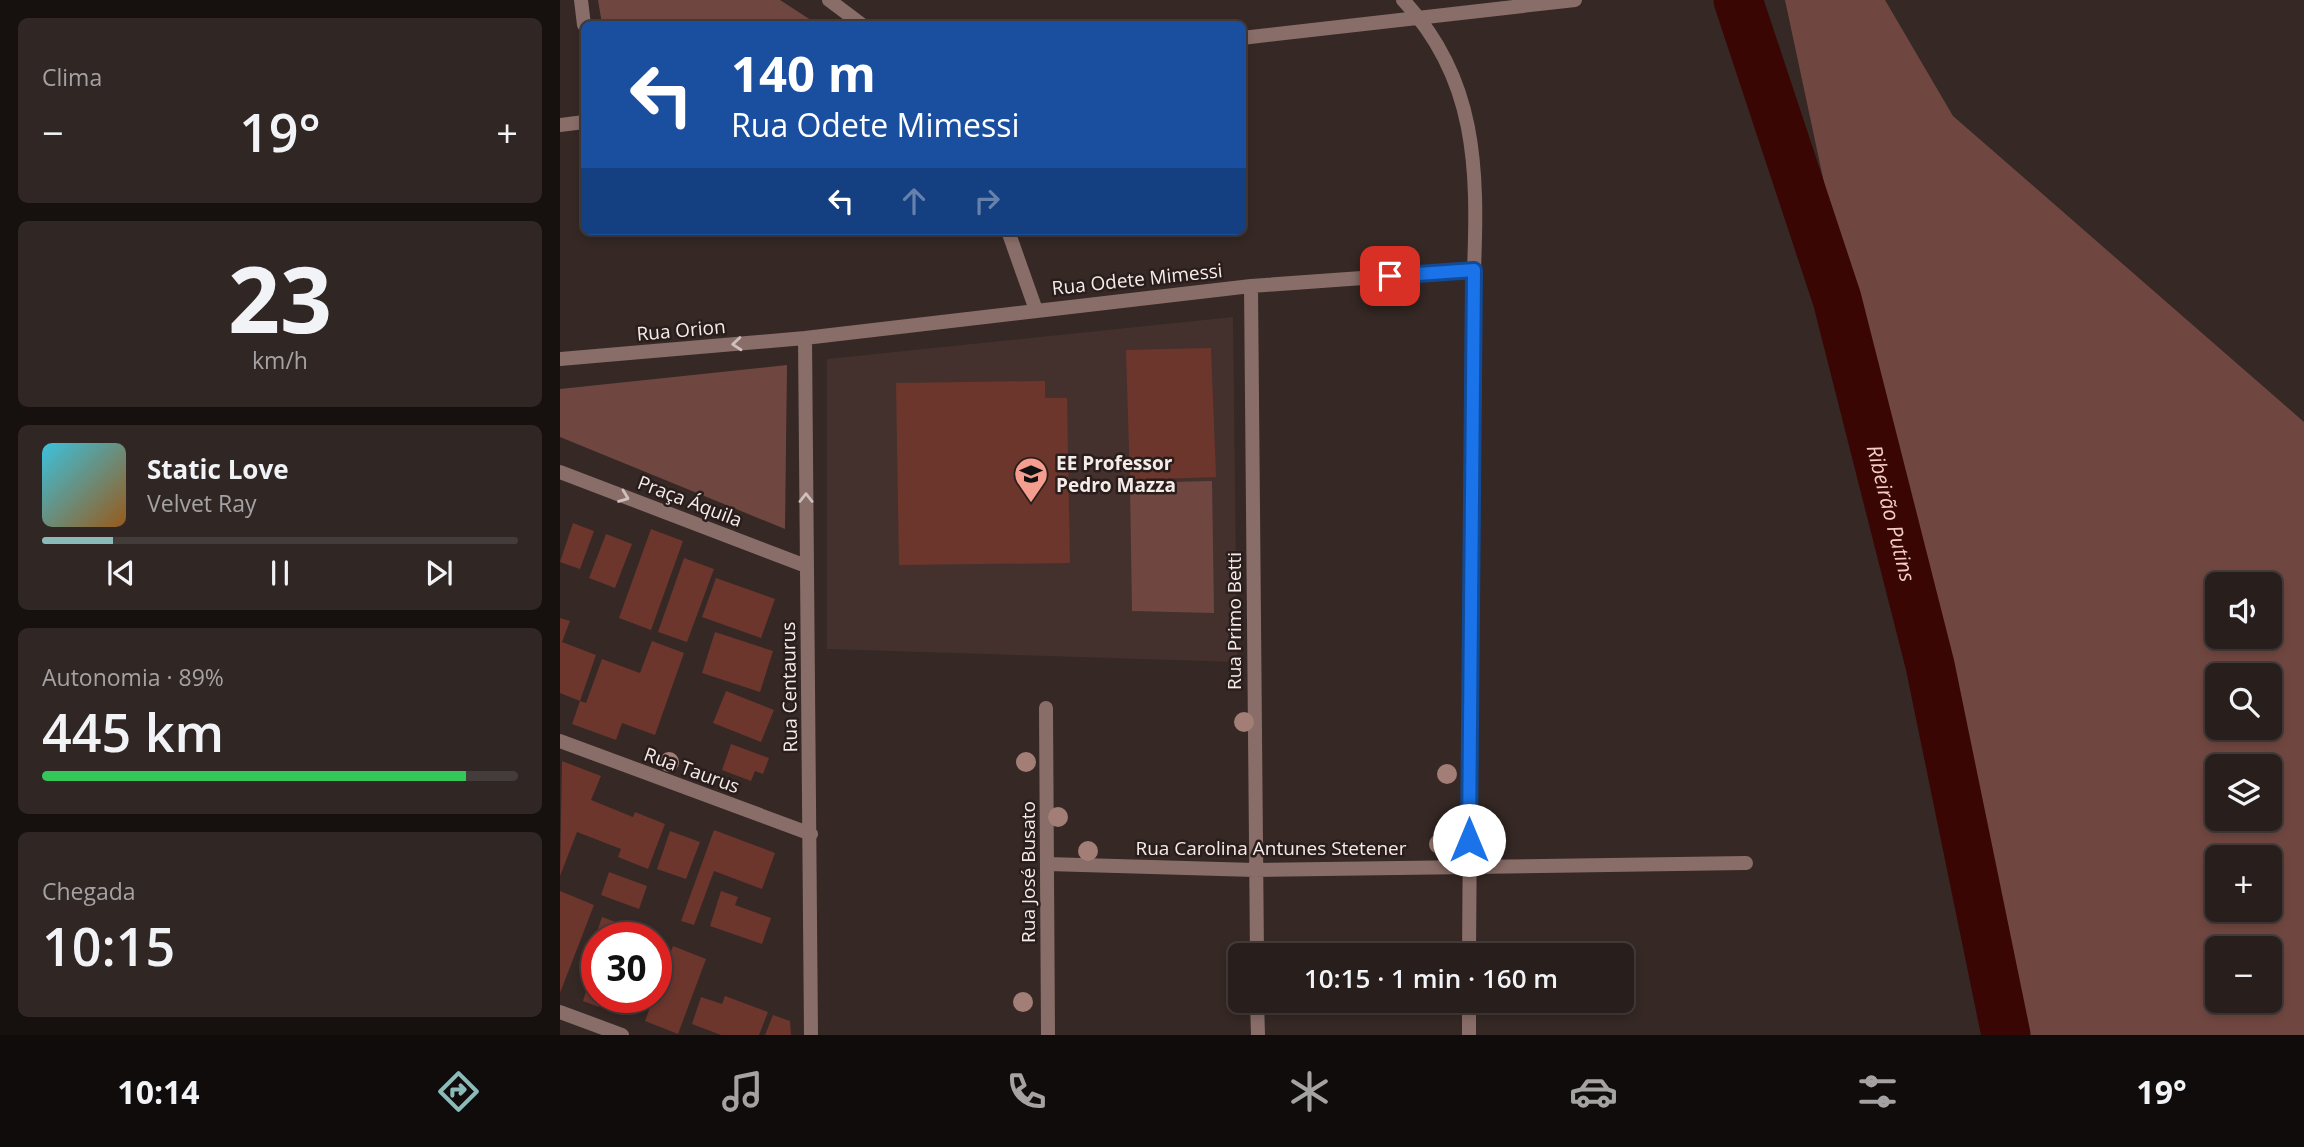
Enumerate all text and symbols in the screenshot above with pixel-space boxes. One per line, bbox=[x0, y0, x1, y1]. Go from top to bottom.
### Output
text: 140 m bbox=[731, 40, 876, 106]
icon: left bbox=[616, 49, 707, 140]
text: Clima bbox=[42, 61, 102, 93]
text: 19° bbox=[239, 96, 321, 167]
text: Rua Odete Mimessi bbox=[731, 103, 1020, 146]
text: − bbox=[42, 106, 64, 158]
text: + bbox=[496, 106, 518, 158]
icon: left bbox=[822, 182, 860, 220]
icon: ahead bbox=[895, 182, 933, 220]
icon: right bbox=[968, 182, 1006, 220]
text: 23 bbox=[228, 236, 332, 360]
pin bbox=[1360, 246, 1420, 306]
street label: Rua Odete Mimessi bbox=[1050, 257, 1224, 301]
icon: arrive bbox=[1371, 257, 1409, 295]
street label: Rua Orion bbox=[635, 313, 727, 347]
one-way arrow bbox=[732, 336, 743, 351]
text: km/h bbox=[252, 344, 308, 376]
water label: Ribeirão Putins bbox=[1861, 442, 1922, 585]
place label: EE Professor Pedro Mazza bbox=[1056, 450, 1176, 498]
text: Static Love bbox=[147, 451, 289, 487]
school or university icon: EE Professor Pedro Mazza bbox=[1012, 455, 1050, 504]
street label: Praça Áquila bbox=[634, 469, 746, 533]
text: Velvet Ray bbox=[147, 487, 257, 519]
one-way arrow bbox=[617, 488, 629, 502]
one-way arrow bbox=[798, 492, 814, 503]
street label: Rua Primo Betti bbox=[1221, 552, 1247, 690]
icon: previous bbox=[102, 554, 140, 592]
icon: pause bbox=[261, 554, 299, 592]
icon: next bbox=[420, 554, 458, 592]
map controls bbox=[2205, 572, 2282, 1013]
button: sound bbox=[2205, 572, 2282, 649]
street label: Rua Centaurus bbox=[775, 621, 803, 753]
text: Autonomia · 89% bbox=[42, 661, 224, 693]
button: search bbox=[2205, 663, 2282, 740]
text: 445 km bbox=[42, 696, 224, 767]
street label: Rua Taurus bbox=[641, 741, 743, 799]
button: layers bbox=[2205, 754, 2282, 831]
street label: Rua José Busato bbox=[1015, 801, 1041, 943]
position arrow bbox=[1432, 803, 1506, 877]
street label: Rua Carolina Antunes Stetener bbox=[1135, 835, 1407, 861]
button: + bbox=[2205, 845, 2282, 922]
text: Chegada bbox=[42, 875, 136, 907]
text: 10:15 bbox=[42, 910, 175, 981]
speed limit sign: 30 bbox=[581, 922, 672, 1013]
button: − bbox=[2205, 936, 2282, 1013]
text: 10:15 · 1 min · 160 m bbox=[1304, 960, 1558, 996]
icon: directions bbox=[434, 1067, 483, 1116]
icon: music bbox=[718, 1067, 767, 1116]
icon: phone bbox=[1002, 1067, 1051, 1116]
icon: climate bbox=[1285, 1067, 1334, 1116]
icon: car bbox=[1569, 1067, 1618, 1116]
icon: filters bbox=[1853, 1067, 1902, 1116]
text: 10:14 bbox=[117, 1070, 200, 1113]
text: 19° bbox=[2136, 1070, 2187, 1113]

